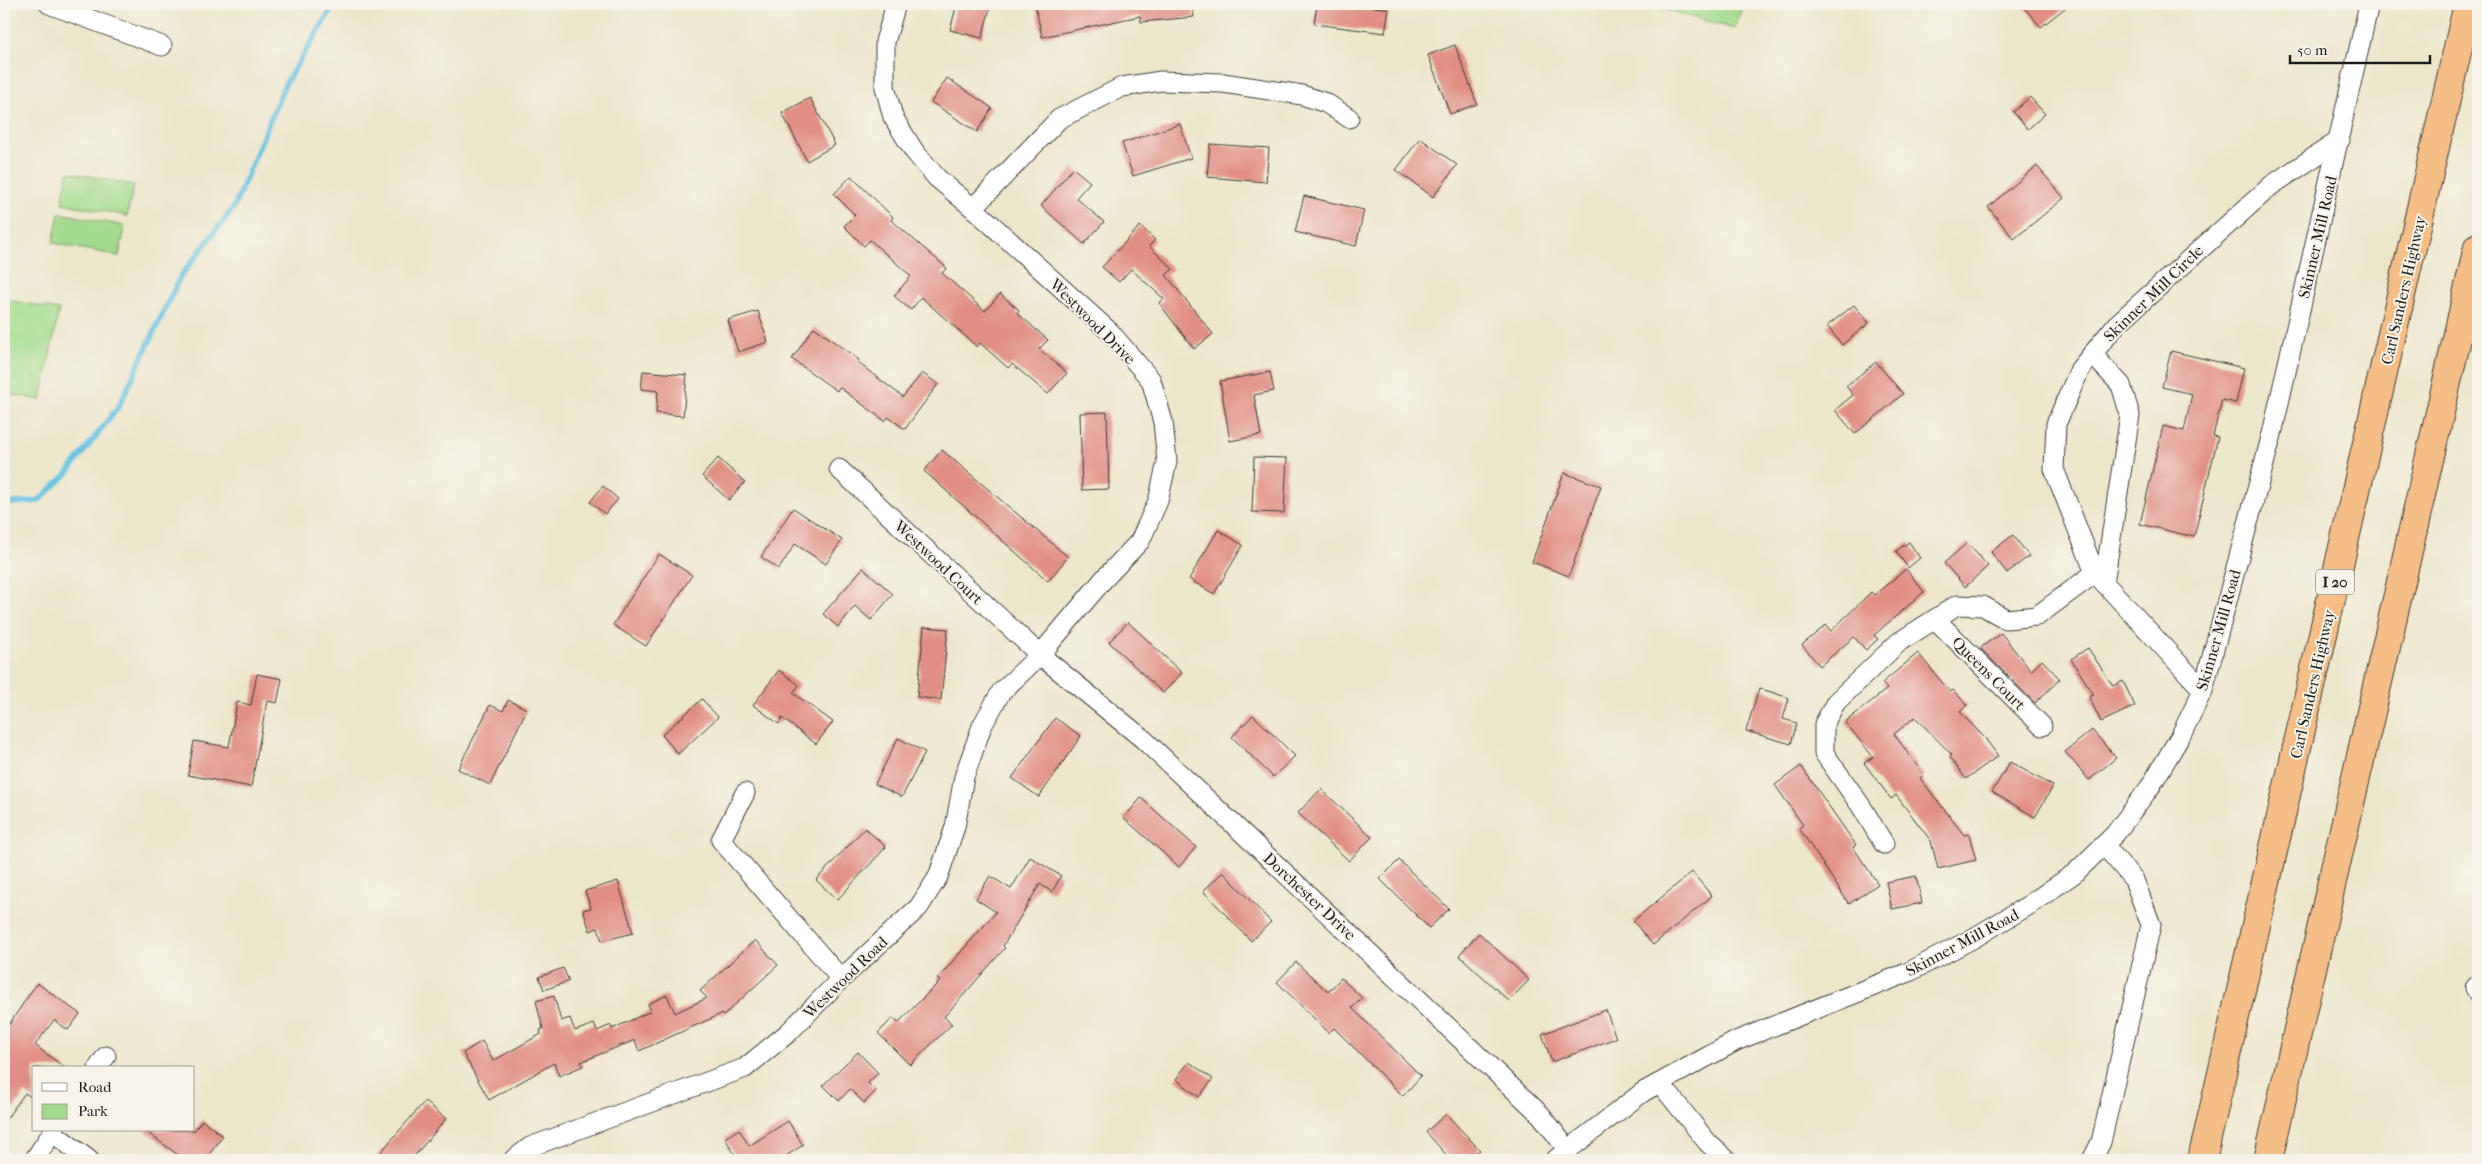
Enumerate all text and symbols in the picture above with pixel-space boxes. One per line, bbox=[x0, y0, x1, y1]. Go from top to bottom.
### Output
scale bar bbox=[2290, 32, 2430, 64]
text: 50 m bbox=[2297, 41, 2328, 59]
street label: Skinner Mill Road bbox=[2294, 174, 2341, 300]
street label: Carl Sanders Highway bbox=[2377, 213, 2430, 366]
street label: Skinner Mill Circle bbox=[2100, 241, 2207, 346]
street label: Westwood Drive bbox=[1045, 274, 1139, 368]
street label: Westwood Court bbox=[890, 516, 987, 609]
street label: Skinner Mill Road bbox=[2192, 567, 2245, 693]
road number: I 20 bbox=[2316, 570, 2354, 594]
street label: Carl Sanders Highway bbox=[2286, 607, 2339, 760]
street label: Queens Court bbox=[1948, 633, 2030, 714]
street label: Dorchester Drive bbox=[1259, 849, 1360, 944]
street label: Skinner Mill Road bbox=[1903, 905, 2022, 980]
street label: Westwood Road bbox=[799, 932, 892, 1023]
legend bbox=[32, 1066, 195, 1132]
text: Road bbox=[78, 1078, 112, 1096]
text: Park bbox=[78, 1102, 108, 1120]

